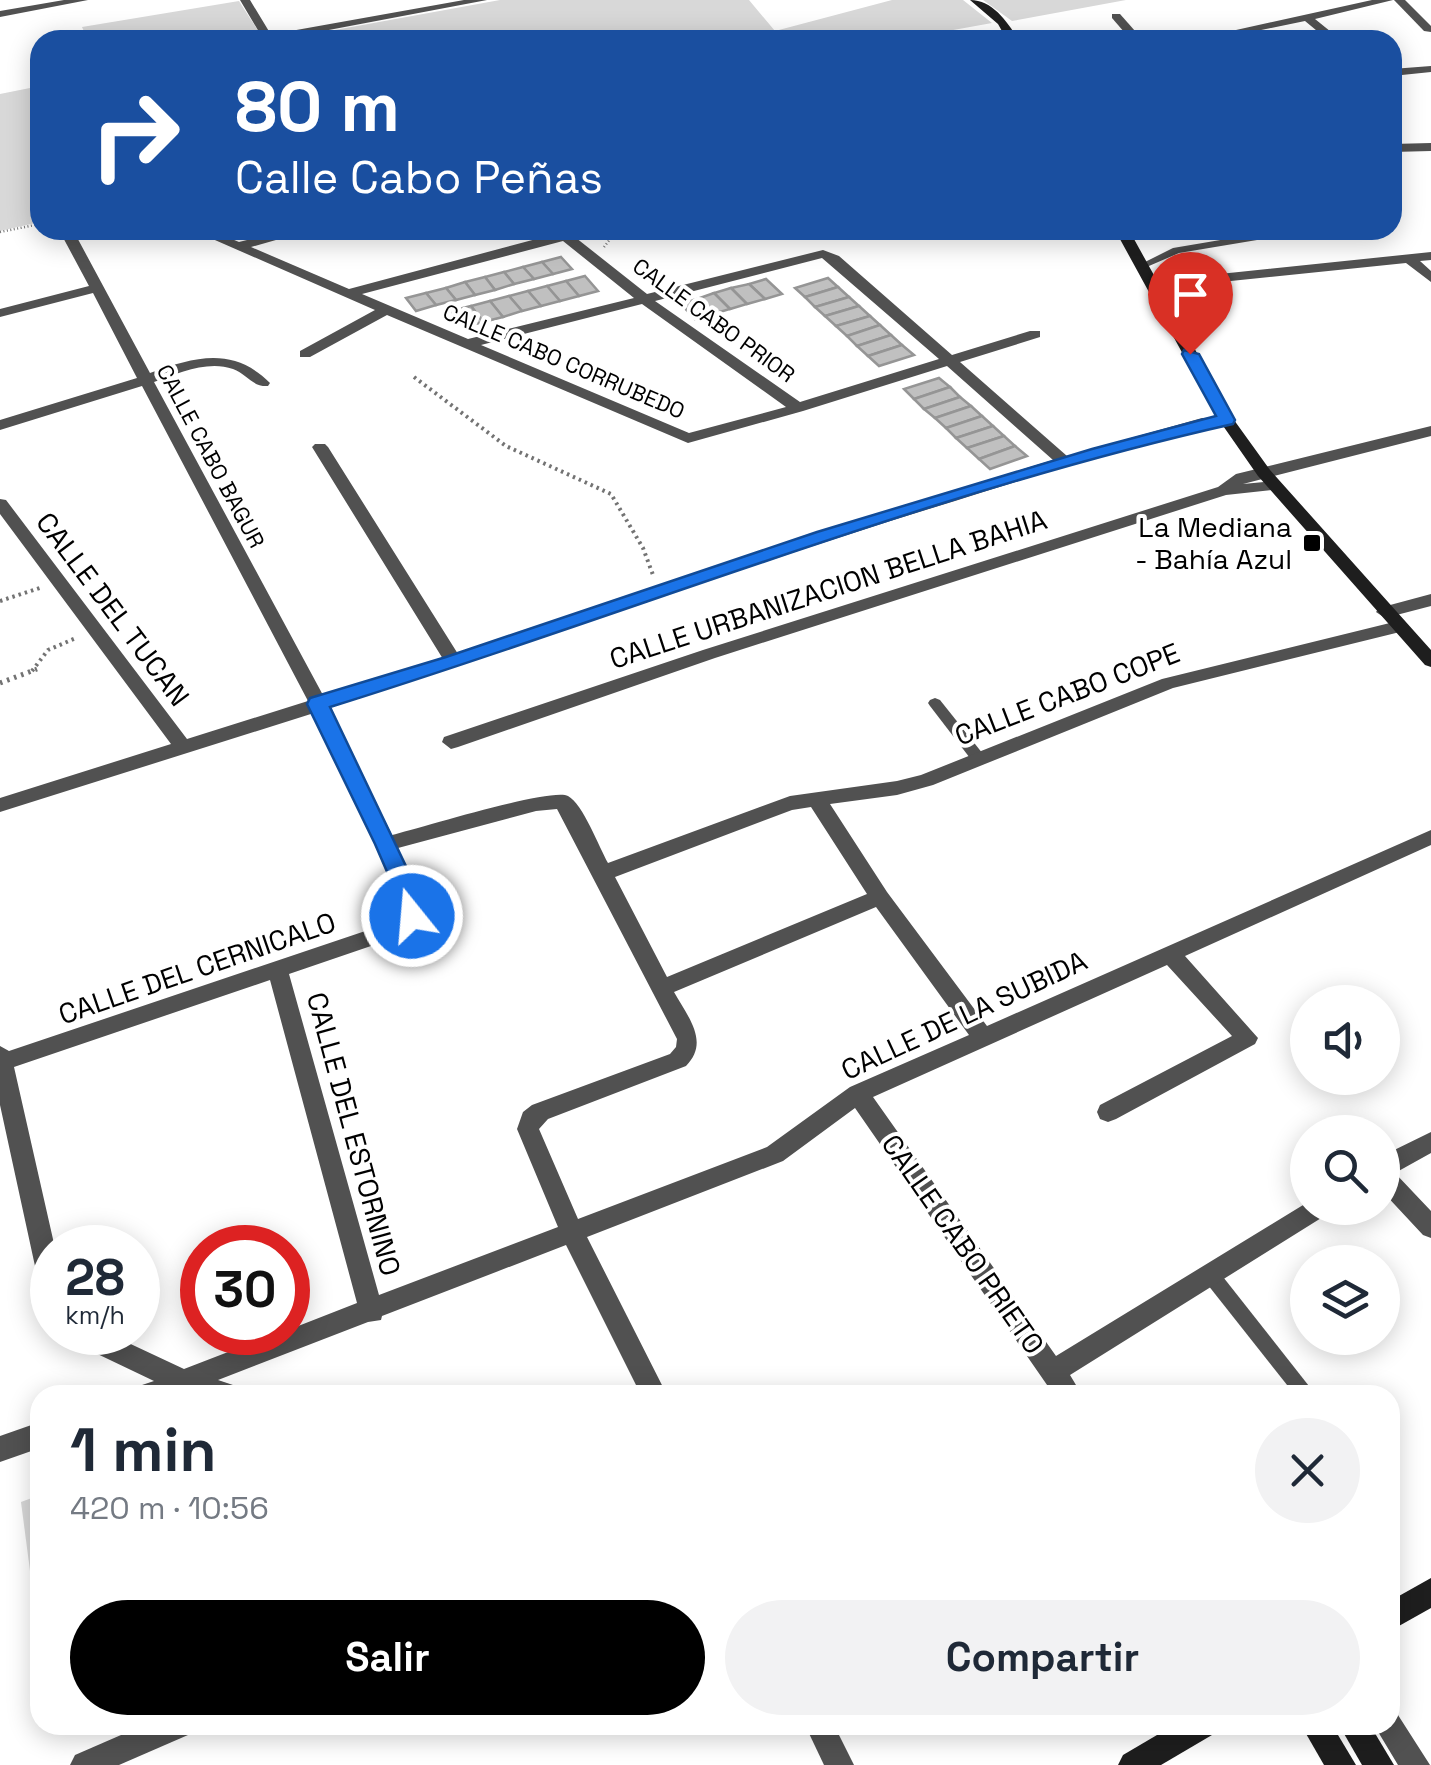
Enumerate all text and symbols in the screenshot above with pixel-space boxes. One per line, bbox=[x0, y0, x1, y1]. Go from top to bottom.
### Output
text: 80 m bbox=[235, 62, 400, 151]
icon: right bbox=[70, 70, 200, 200]
text: Calle Cabo Peñas bbox=[235, 149, 603, 206]
street label: CALLE CABO PRIOR bbox=[627, 252, 801, 388]
pin bbox=[1148, 252, 1233, 355]
icon: arrive bbox=[1163, 267, 1218, 322]
street label: CALLE CABO CORRUBEDO bbox=[439, 297, 689, 425]
street label: CALLE CABO BAGUR bbox=[151, 359, 271, 553]
street label: CALLE URBANIZACION BELLA BAHIA bbox=[605, 501, 1051, 677]
street label: CALLE DEL TUCAN bbox=[28, 505, 198, 713]
place label: La Mediana - Bahía Azul bbox=[1135, 509, 1292, 577]
marker: La Mediana - Bahía Azul bbox=[1301, 532, 1323, 554]
street label: CALLE CABO COPE bbox=[949, 635, 1185, 753]
position arrow bbox=[360, 864, 464, 968]
street label: CALLE DEL CERNICALO bbox=[54, 904, 340, 1032]
street label: CALLE DE LA SUBIDA bbox=[835, 942, 1093, 1088]
map controls bbox=[1290, 985, 1400, 1355]
button: sound bbox=[1290, 985, 1400, 1095]
street label: CALLE DEL ESTORNINO bbox=[299, 988, 409, 1280]
button: search bbox=[1290, 1115, 1400, 1225]
street label: CALLE CABO PRIETO bbox=[874, 1127, 1052, 1361]
speed limit sign: 30 bbox=[180, 1225, 310, 1355]
button: layers bbox=[1290, 1245, 1400, 1355]
text: 28 bbox=[65, 1246, 125, 1310]
text: km/h bbox=[65, 1299, 125, 1331]
text: 1 min bbox=[70, 1412, 217, 1489]
button: close bbox=[1255, 1418, 1360, 1523]
text: 420 m · 10:56 bbox=[70, 1488, 269, 1528]
button: Salir bbox=[70, 1600, 705, 1715]
button: Compartir bbox=[725, 1600, 1360, 1715]

